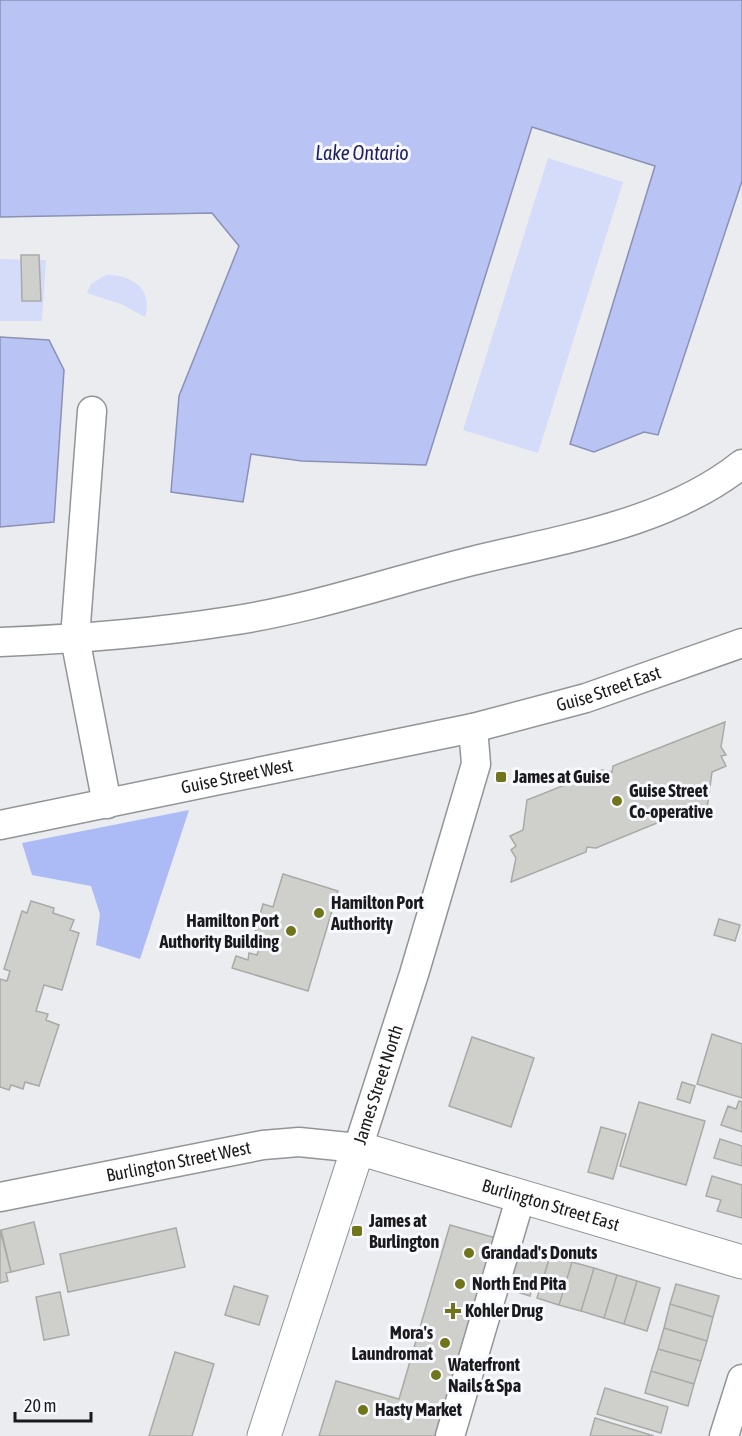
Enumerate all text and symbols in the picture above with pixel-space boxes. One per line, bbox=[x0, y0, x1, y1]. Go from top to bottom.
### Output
water label: Lake Ontario bbox=[315, 141, 409, 164]
street label: Guise Street East bbox=[554, 661, 664, 715]
street label: Guise Street West bbox=[179, 754, 295, 798]
place label: James at Guise bbox=[512, 766, 610, 787]
marker: James at Guise bbox=[494, 770, 508, 784]
place label: Guise Street Co-operative bbox=[629, 780, 713, 822]
marker: Guise Street Co-operative bbox=[610, 794, 624, 808]
place label: Hamilton Port Authority bbox=[330, 892, 425, 934]
marker: Hamilton Port Authority bbox=[312, 906, 326, 920]
place label: Hamilton Port Authority Building bbox=[158, 910, 280, 952]
marker: Hamilton Port Authority Building bbox=[284, 924, 298, 938]
street label: James Street North bbox=[349, 1022, 407, 1147]
street label: Burlington Street West bbox=[104, 1137, 253, 1186]
street label: Burlington Street East bbox=[480, 1174, 622, 1235]
place label: James at Burlington bbox=[368, 1210, 439, 1252]
marker: James at Burlington bbox=[350, 1224, 364, 1238]
place label: Grandad's Donuts bbox=[481, 1242, 598, 1263]
marker: Grandad's Donuts bbox=[462, 1246, 476, 1260]
place label: North End Pita bbox=[472, 1273, 566, 1294]
marker: North End Pita bbox=[453, 1277, 467, 1291]
place label: Kohler Drug bbox=[465, 1300, 543, 1321]
marker: Kohler Drug bbox=[446, 1304, 460, 1318]
place label: Mora's Laundromat bbox=[351, 1322, 434, 1364]
marker: Mora's Laundromat bbox=[438, 1336, 452, 1350]
place label: Waterfront Nails & Spa bbox=[447, 1354, 521, 1396]
marker: Waterfront Nails & Spa bbox=[429, 1368, 443, 1382]
scale bar bbox=[15, 1385, 92, 1423]
text: 20 m bbox=[24, 1395, 56, 1416]
place label: Hasty Market bbox=[375, 1399, 463, 1420]
marker: Hasty Market bbox=[356, 1403, 370, 1417]

